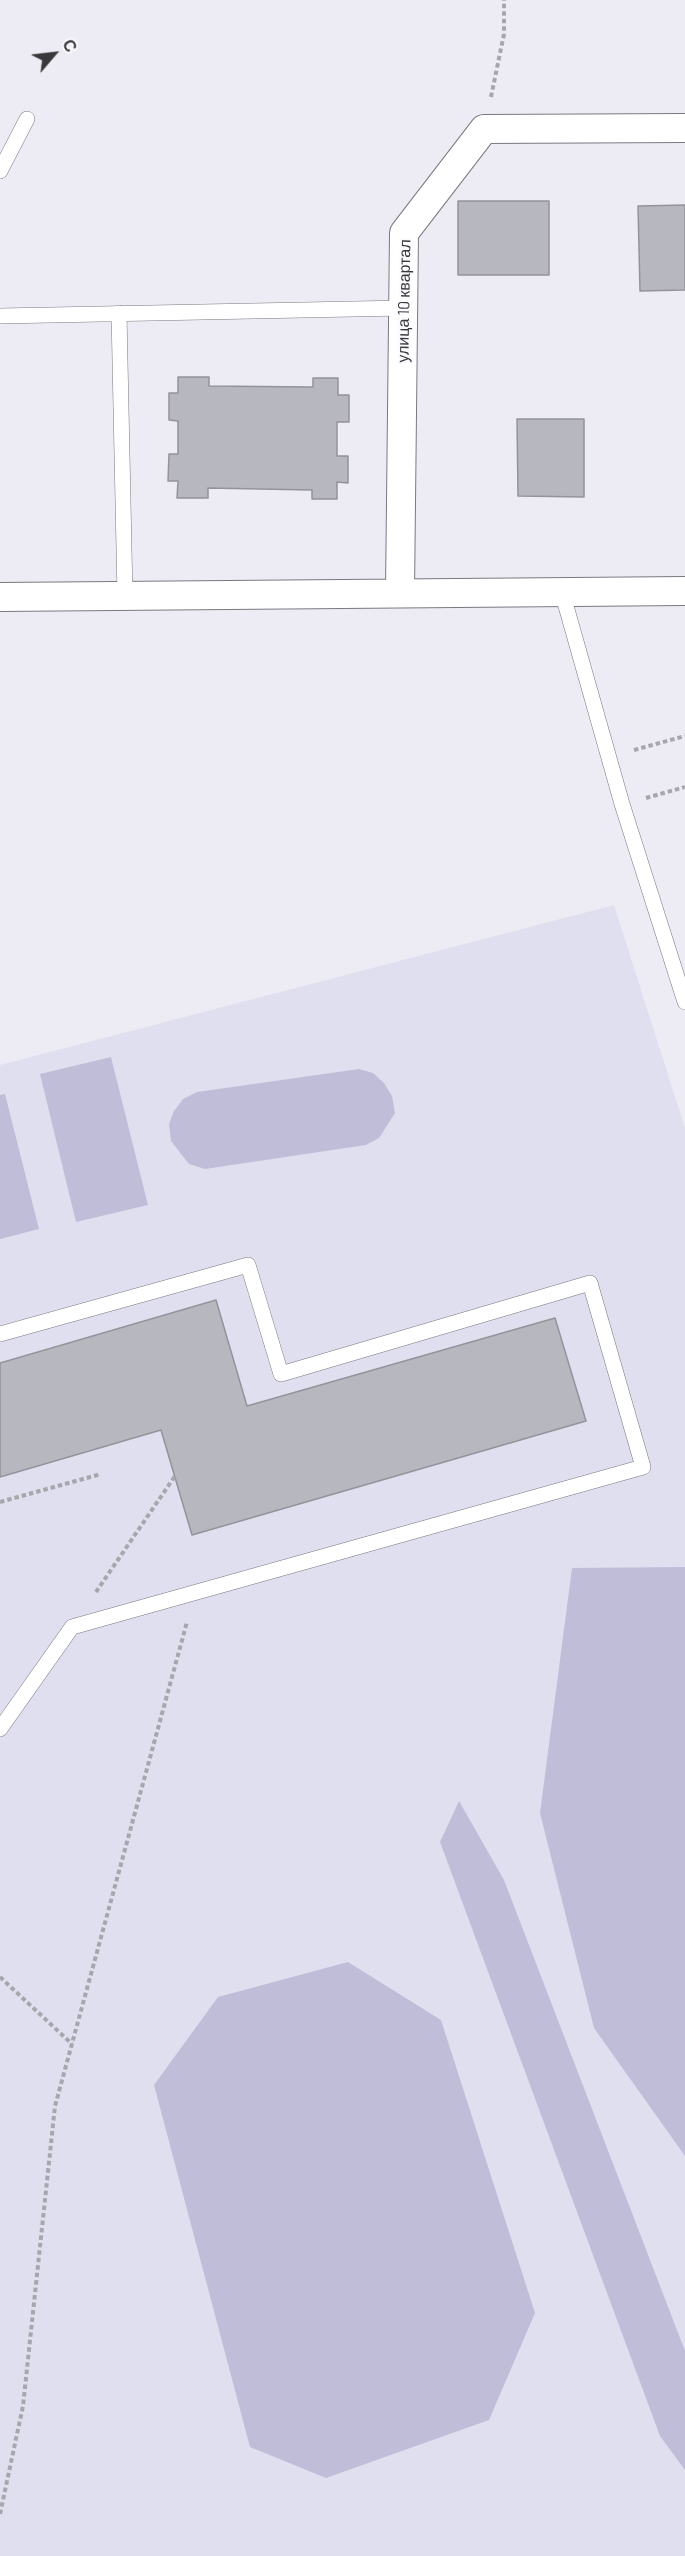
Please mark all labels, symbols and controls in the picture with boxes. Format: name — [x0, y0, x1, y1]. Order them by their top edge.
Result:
north arrow — [24, 24, 84, 84]
text: С — [59, 36, 81, 55]
street label: улица 10 квартал — [393, 239, 415, 363]

